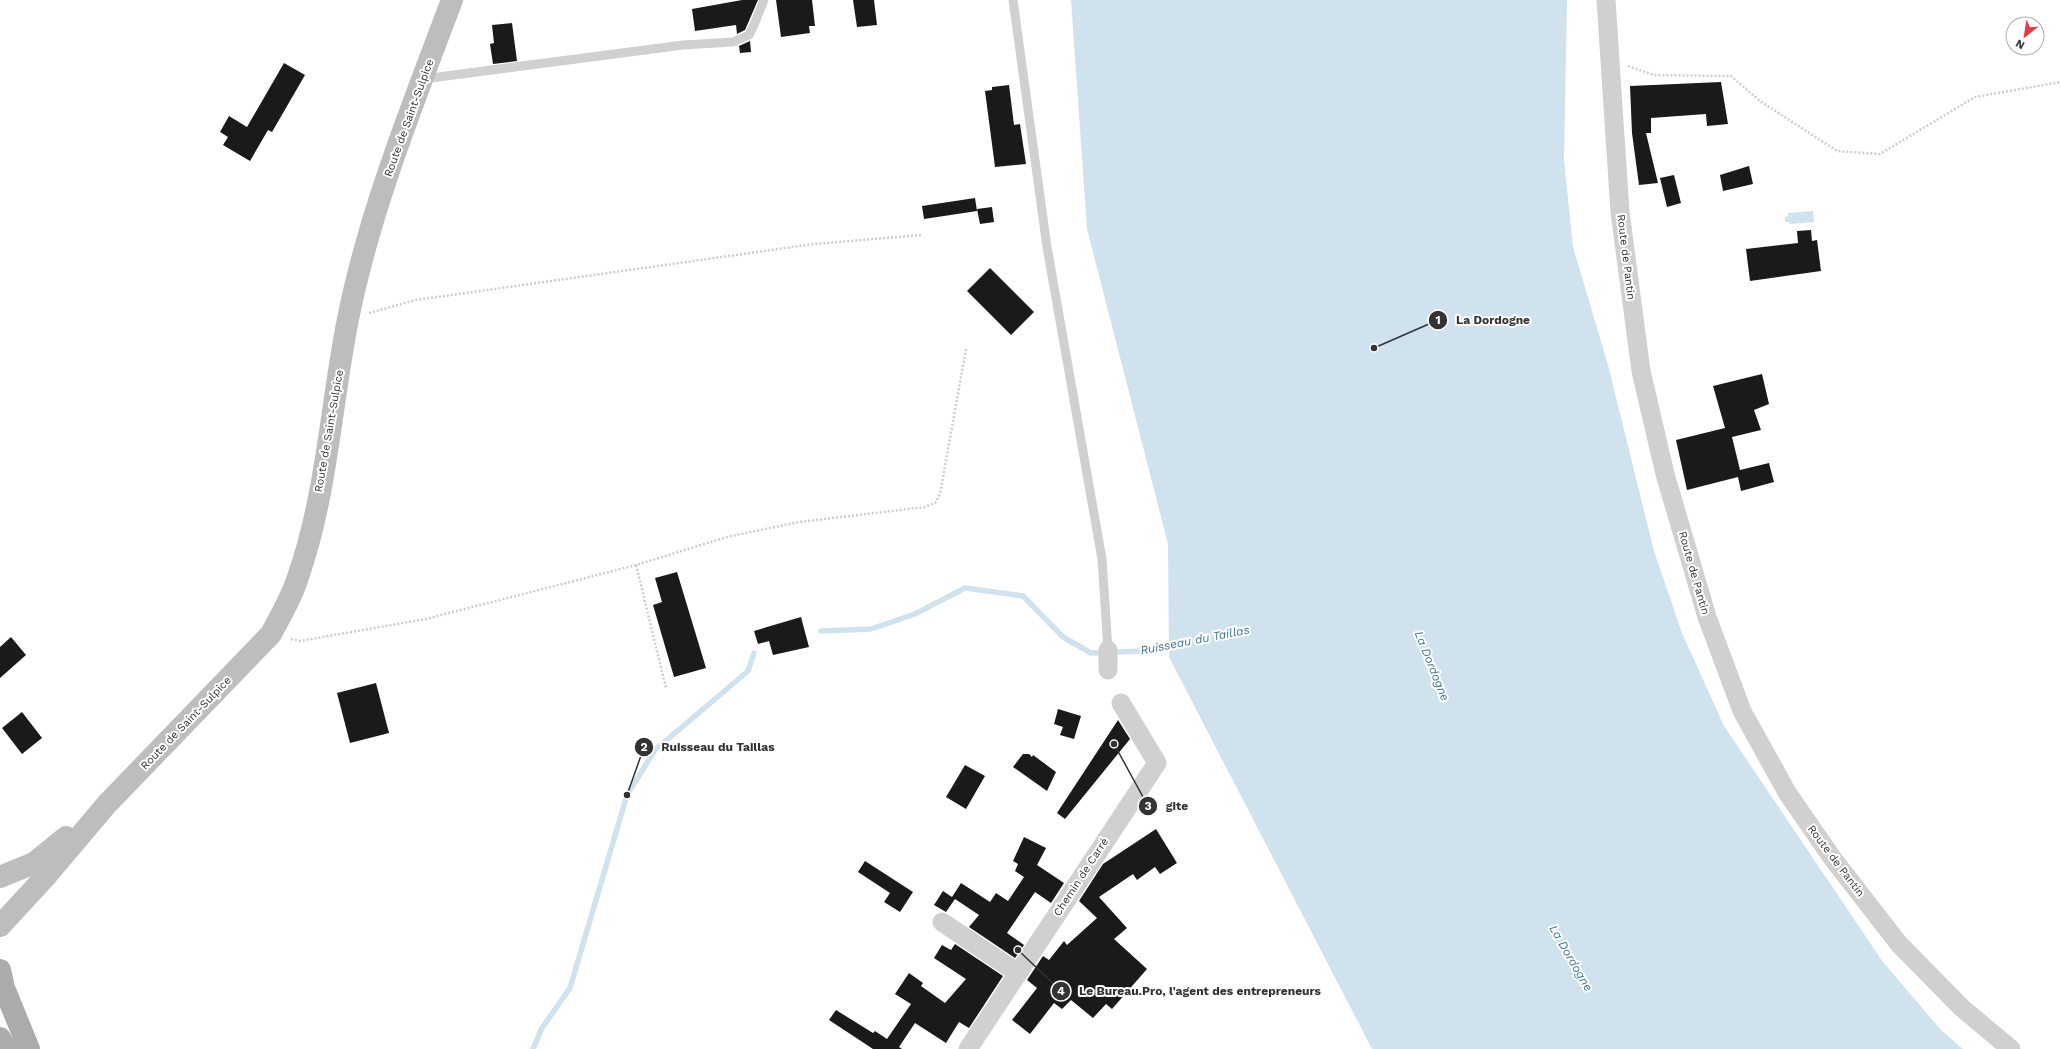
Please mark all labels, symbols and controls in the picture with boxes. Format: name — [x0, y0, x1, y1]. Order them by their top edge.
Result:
north arrow — [2005, 16, 2045, 56]
text: N — [2013, 37, 2027, 52]
street label: Route de Saint-Sulpice — [382, 57, 436, 179]
street label: Route de Pantin — [1614, 213, 1638, 301]
callout: La Dordogne — [1428, 308, 1539, 332]
text: 1 — [1435, 313, 1441, 327]
text: La Dordogne — [1456, 313, 1530, 327]
street label: Route de Saint-Sulpice — [312, 369, 346, 493]
street label: Route de Pantin — [1676, 530, 1712, 616]
water label: Ruisseau du Taillas — [1139, 623, 1251, 657]
water label: La Dordogne — [1412, 629, 1452, 703]
street label: Route de Saint-Sulpice — [138, 674, 234, 772]
callout: Ruisseau du Taillas — [634, 735, 783, 759]
text: 2 — [640, 740, 648, 754]
text: Ruisseau du Taillas — [661, 740, 775, 754]
callout: gite — [1138, 794, 1196, 818]
text: 3 — [1144, 799, 1152, 813]
text: gite — [1166, 799, 1188, 813]
street label: Route de Pantin — [1805, 823, 1867, 899]
street label: Chemin de Carré — [1051, 835, 1111, 919]
water label: La Dordogne — [1546, 922, 1596, 994]
callout: Le Bureau.Pro, l'agent des entrepreneurs — [1051, 979, 1328, 1003]
text: 4 — [1057, 984, 1065, 998]
text: Le Bureau.Pro, l'agent des entrepreneurs — [1079, 984, 1322, 998]

